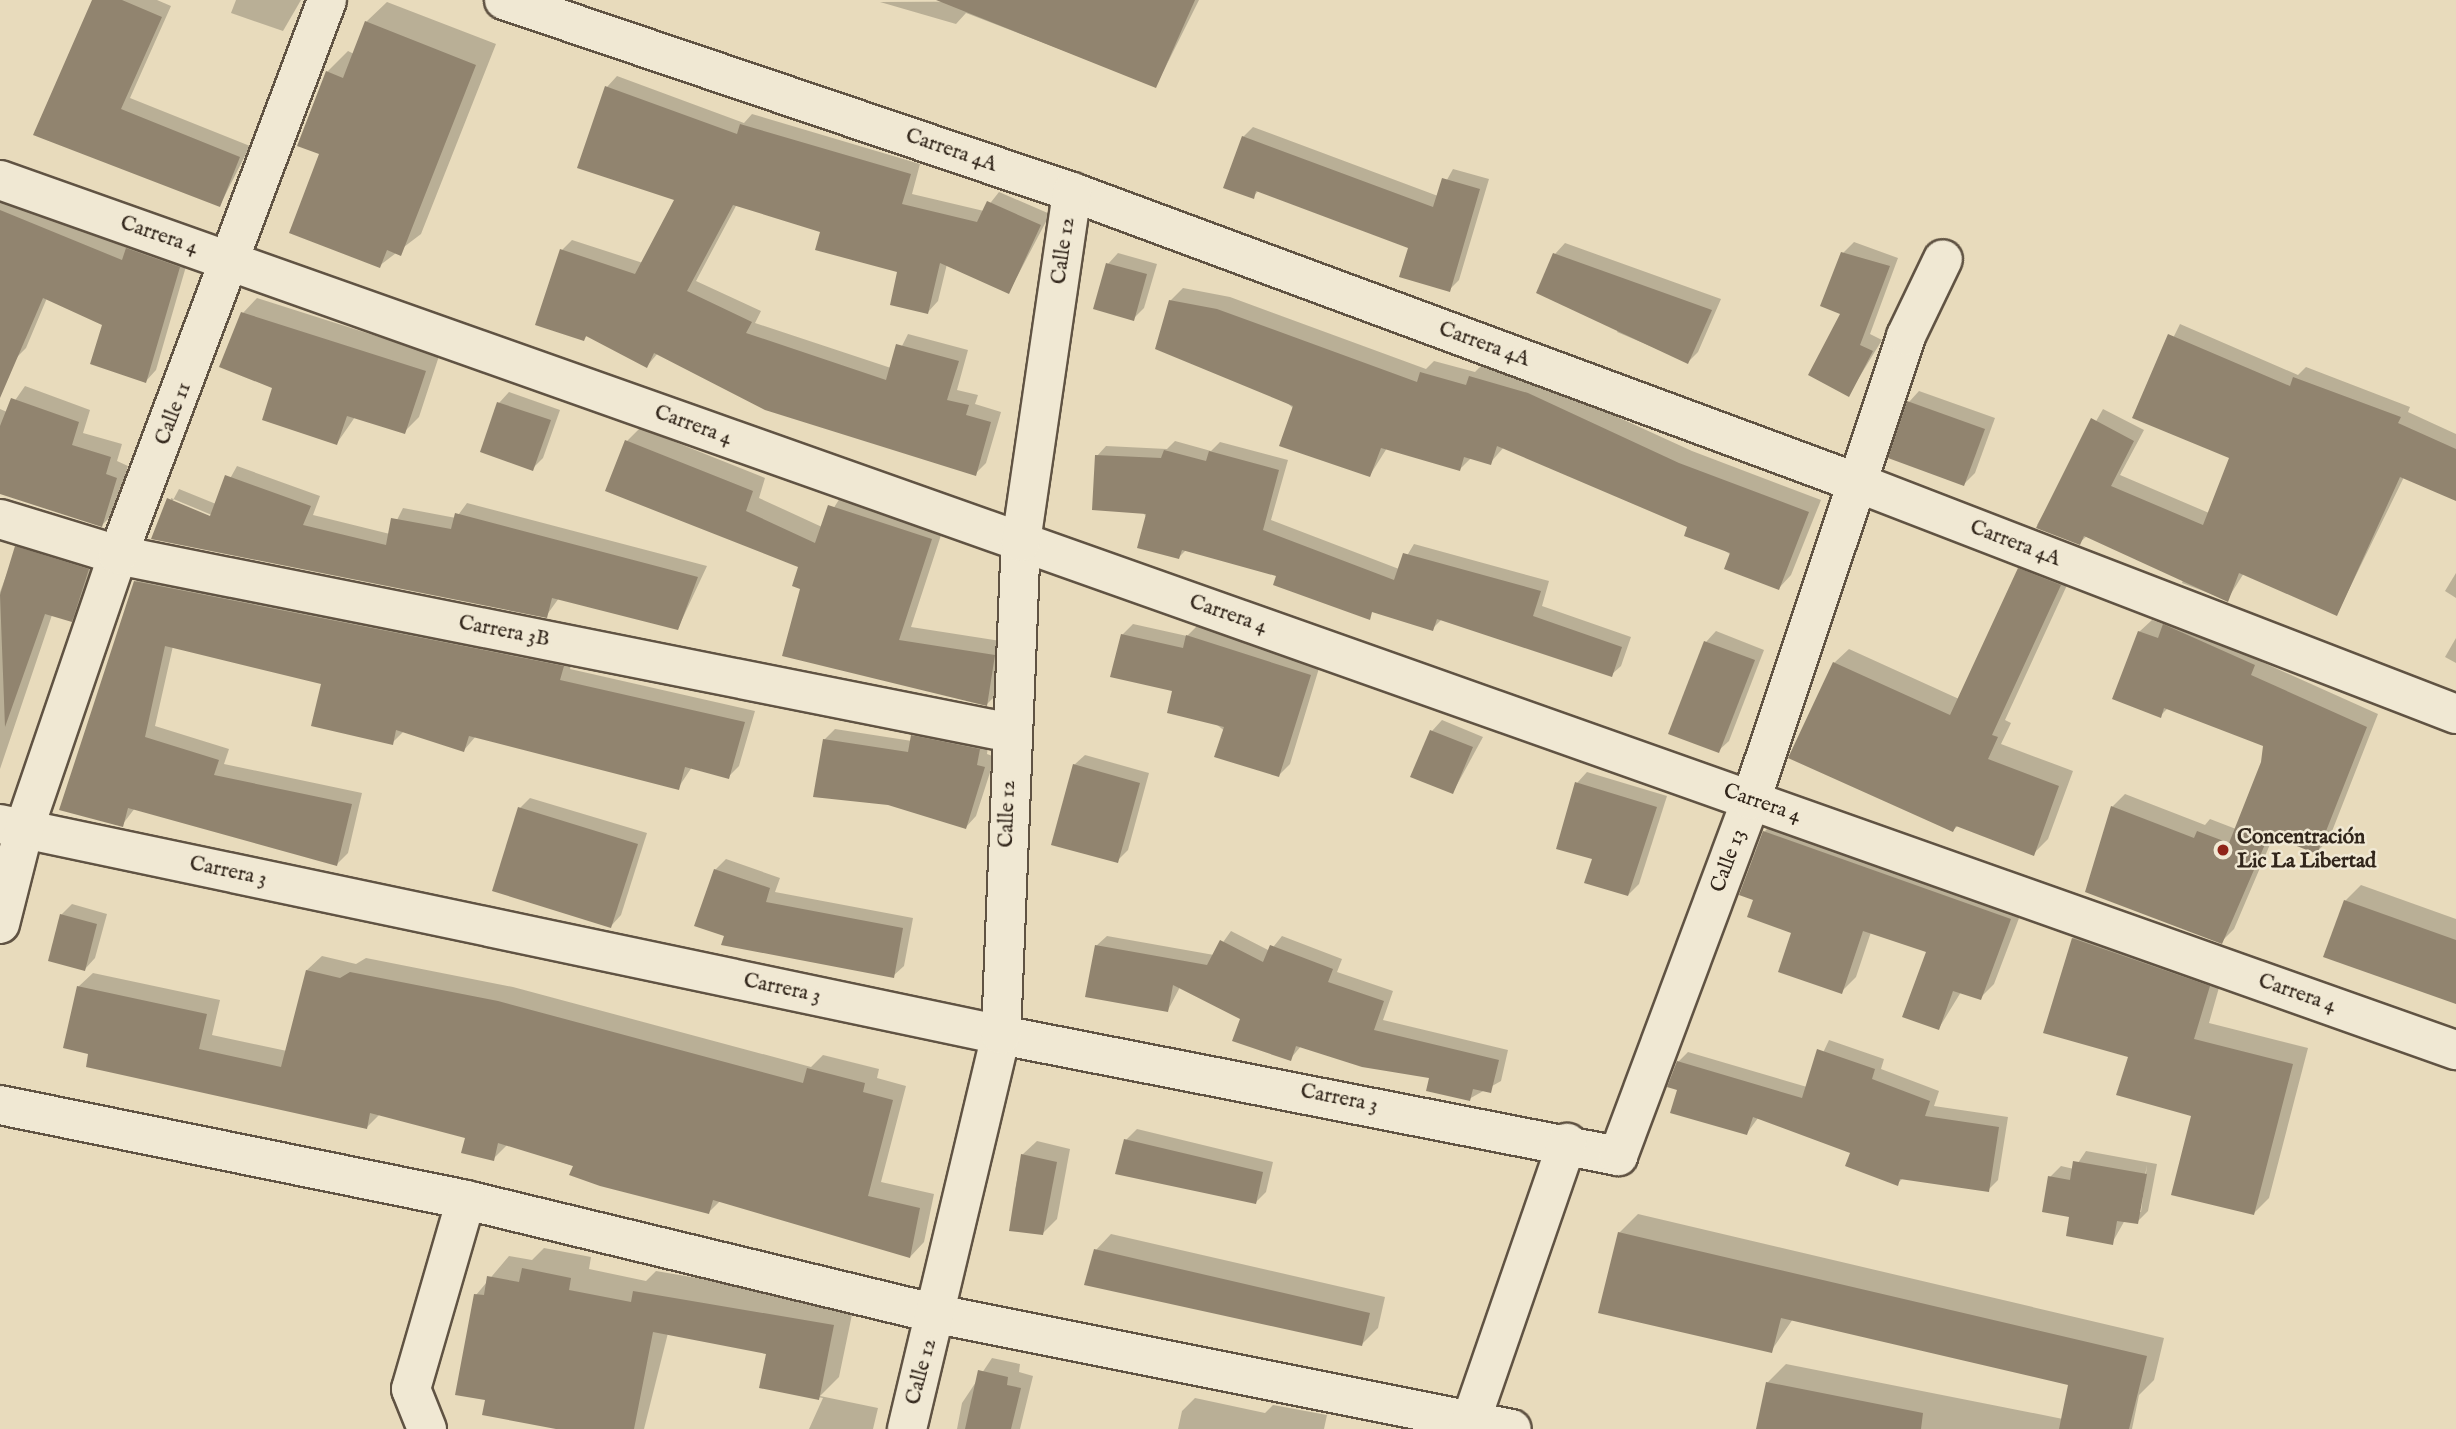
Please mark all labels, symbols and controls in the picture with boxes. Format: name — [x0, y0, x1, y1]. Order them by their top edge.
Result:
street label: Carrera 4A — [902, 124, 1000, 178]
street label: Carrera 4 — [117, 211, 201, 261]
street label: Calle 12 — [1047, 216, 1081, 286]
street label: Carrera 4A — [1435, 317, 1533, 373]
street label: Calle 11 — [151, 379, 197, 449]
street label: Carrera 4 — [651, 400, 735, 452]
street label: Carrera 4A — [1966, 515, 2064, 573]
street label: Carrera 4 — [1186, 590, 1270, 640]
street label: Carrera 3B — [456, 611, 552, 653]
street label: Carrera 4 — [1720, 779, 1804, 829]
street label: Calle 12 — [994, 780, 1022, 848]
place label: Concentración Lic La Libertad — [2237, 825, 2376, 875]
street label: Calle 13 — [1706, 826, 1752, 896]
marker: Concentración Lic La Libertad — [2215, 842, 2231, 858]
street label: Carrera 3 — [187, 852, 269, 892]
street label: Carrera 3 — [741, 969, 823, 1009]
street label: Carrera 4 — [2255, 969, 2339, 1019]
street label: Carrera 3 — [1298, 1079, 1380, 1119]
street label: Calle 12 — [901, 1336, 943, 1408]

